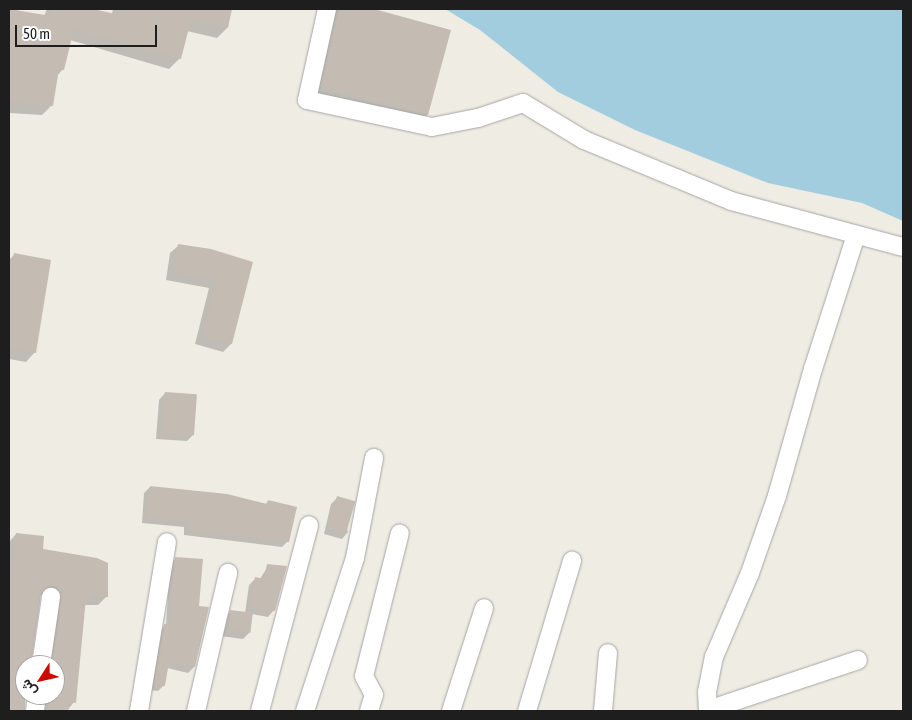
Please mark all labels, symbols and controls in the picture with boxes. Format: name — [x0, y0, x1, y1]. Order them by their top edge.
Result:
scale bar — [18, 15, 160, 47]
text: 50 m — [23, 25, 50, 42]
north arrow — [15, 655, 65, 705]
text: ش — [17, 677, 40, 700]

